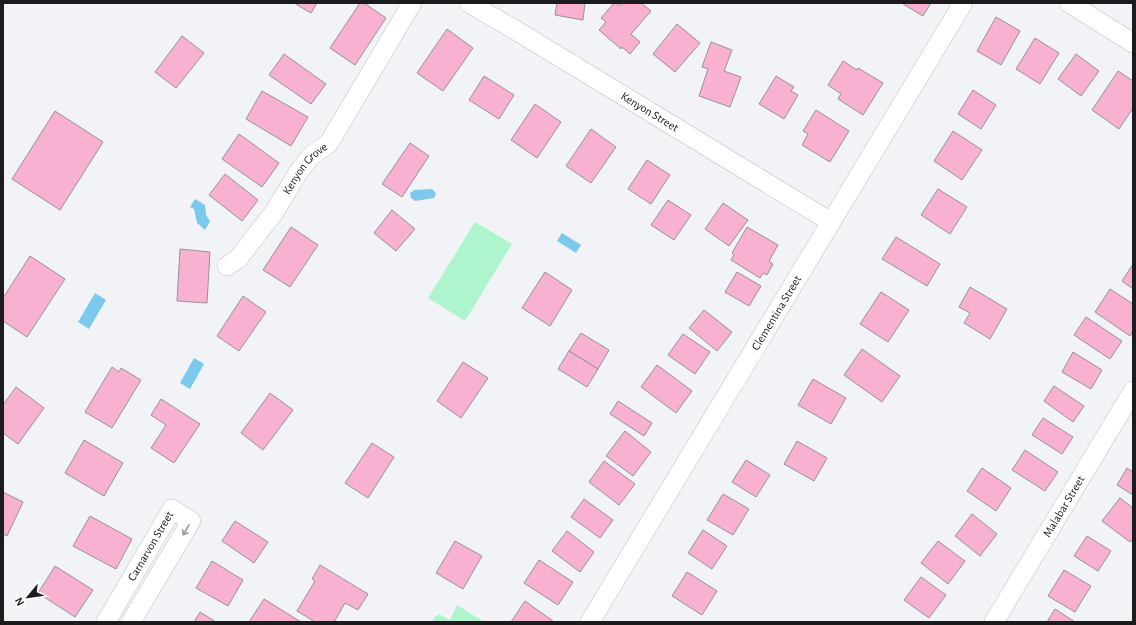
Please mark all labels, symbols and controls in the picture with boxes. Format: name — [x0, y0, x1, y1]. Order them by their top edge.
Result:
street label: Kenyon Street — [619, 90, 681, 134]
street label: Kenyon Grove — [280, 140, 329, 197]
street label: Clementina Street — [749, 273, 803, 352]
street label: Malabar Street — [1041, 473, 1087, 539]
street label: Carnarvon Street — [125, 509, 175, 583]
one-way arrow — [181, 524, 189, 536]
north arrow — [8, 577, 48, 617]
text: N — [13, 596, 26, 608]

